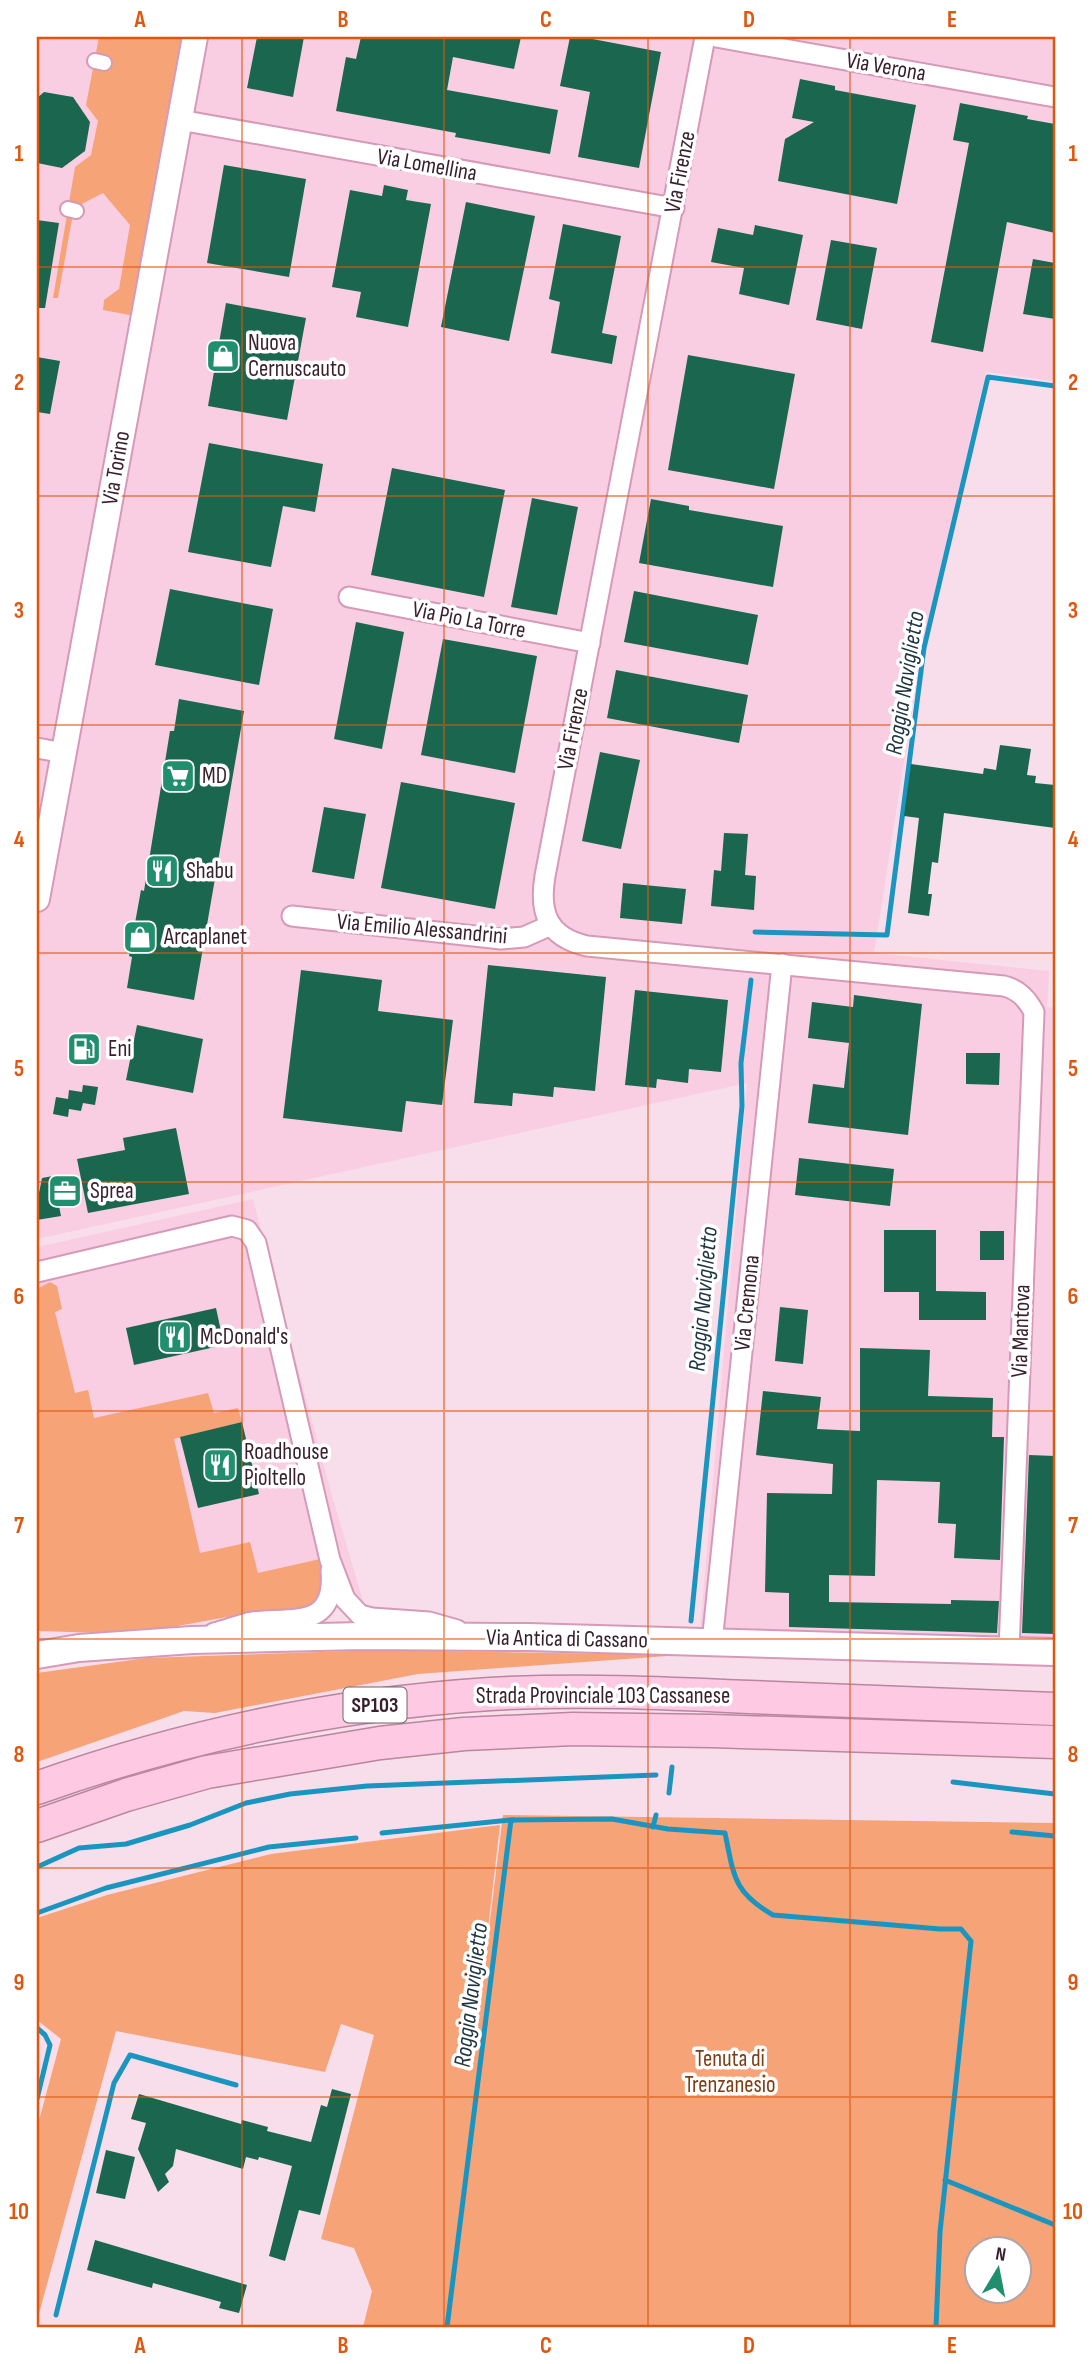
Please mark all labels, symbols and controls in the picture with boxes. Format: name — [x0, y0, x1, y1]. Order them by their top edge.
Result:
text: A — [134, 6, 147, 34]
text: B — [338, 6, 349, 34]
text: C — [540, 6, 552, 34]
text: D — [743, 6, 755, 34]
text: E — [947, 6, 957, 34]
street label: Via Verona — [844, 46, 928, 88]
street label: Via Firenze — [658, 129, 702, 215]
text: 1 — [14, 140, 24, 168]
text: 1 — [1068, 140, 1078, 168]
street label: Via Lomellina — [375, 142, 479, 188]
place label: Nuova Cernuscauto — [248, 329, 346, 383]
shop icon: Nuova Cernuscauto — [204, 337, 242, 375]
text: 2 — [14, 369, 24, 397]
text: 2 — [1068, 369, 1078, 397]
street label: Via Torino — [96, 429, 136, 507]
street label: Via Pio La Torre — [410, 595, 528, 645]
text: 3 — [14, 597, 24, 625]
text: 3 — [1068, 597, 1078, 625]
water label: Roggia Naviglietto — [879, 609, 931, 757]
street label: Via Firenze — [551, 686, 595, 772]
supermarket icon: MD — [159, 757, 197, 795]
place label: MD — [202, 762, 227, 790]
text: 4 — [14, 826, 25, 854]
text: 4 — [1068, 826, 1079, 854]
restaurant icon: Shabu — [143, 852, 181, 890]
place label: Shabu — [186, 857, 234, 885]
street label: Via Emilio Alessandrini — [336, 908, 508, 950]
shop icon: Arcaplanet — [121, 918, 159, 956]
place label: Arcaplanet — [163, 923, 247, 951]
fuel station icon: Eni — [65, 1030, 103, 1068]
place label: Eni — [108, 1035, 132, 1063]
text: 5 — [14, 1055, 24, 1083]
text: 5 — [1068, 1055, 1078, 1083]
office icon: Sprea — [46, 1172, 84, 1210]
place label: Sprea — [90, 1177, 134, 1205]
water label: Roggia Naviglietto — [682, 1225, 724, 1373]
street label: Via Cremona — [728, 1253, 766, 1353]
text: 6 — [14, 1283, 24, 1311]
text: 6 — [1068, 1283, 1078, 1311]
street label: Via Mantova — [1005, 1284, 1037, 1378]
restaurant icon: McDonald's — [156, 1318, 194, 1356]
place label: McDonald's — [200, 1323, 288, 1351]
place label: Roadhouse Pioltello — [244, 1438, 329, 1492]
restaurant icon: Roadhouse Pioltello — [201, 1446, 239, 1484]
text: 7 — [14, 1512, 24, 1540]
text: 7 — [1068, 1512, 1078, 1540]
street label: Via Antica di Cassano — [486, 1624, 648, 1654]
street label: Strada Provinciale 103 Cassanese — [476, 1682, 730, 1710]
road number: SP103 — [344, 1688, 406, 1722]
text: 8 — [14, 1741, 25, 1769]
text: 8 — [1068, 1741, 1079, 1769]
water label: Roggia Naviglietto — [448, 1921, 494, 2069]
text: 9 — [14, 1969, 24, 1997]
text: 9 — [1068, 1969, 1078, 1997]
park label: Tenuta di Trenzanesio — [684, 2045, 776, 2099]
text: 10 — [9, 2198, 29, 2226]
text: 10 — [1063, 2198, 1083, 2226]
north arrow — [962, 2234, 1032, 2304]
text: N — [994, 2243, 1008, 2267]
text: A — [134, 2332, 147, 2360]
text: B — [338, 2332, 349, 2360]
text: C — [540, 2332, 552, 2360]
text: D — [743, 2332, 755, 2360]
text: E — [947, 2332, 957, 2360]

